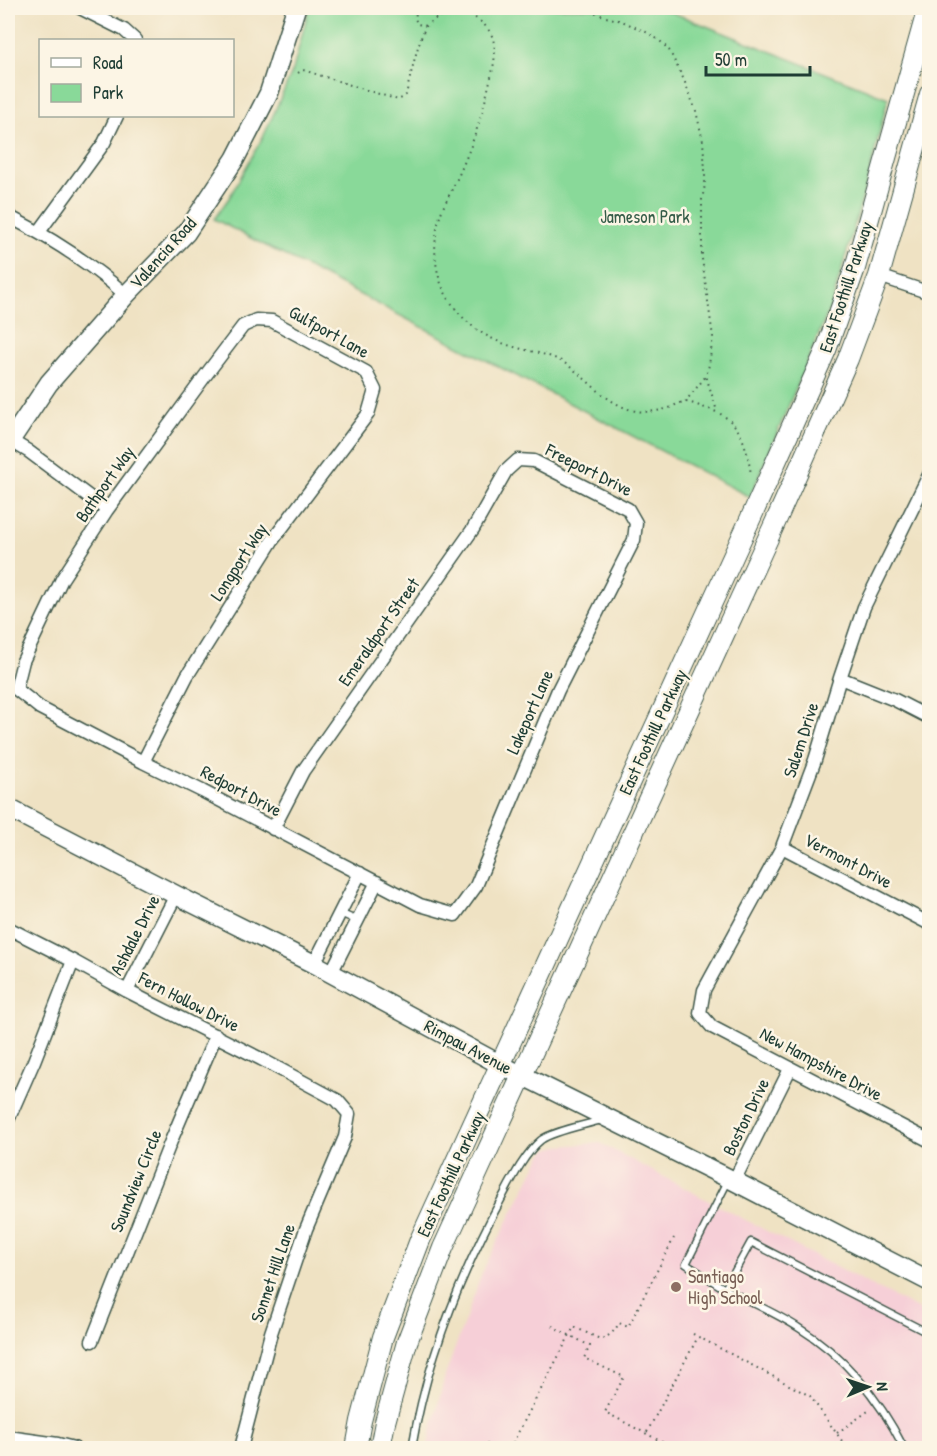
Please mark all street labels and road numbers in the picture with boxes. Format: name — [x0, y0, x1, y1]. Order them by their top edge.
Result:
street label: Valencia Road — [124, 211, 202, 294]
street label: East Foothill Parkway — [813, 218, 879, 356]
street label: Gulfport Lane — [285, 299, 374, 364]
street label: Freeport Drive — [541, 437, 637, 502]
street label: Bathport Way — [69, 440, 140, 527]
street label: Longport Way — [204, 518, 273, 605]
street label: Emeraldport Street — [332, 572, 426, 691]
street label: East Foothill Parkway — [612, 664, 693, 799]
street label: Lakeport Lane — [500, 666, 559, 758]
street label: Salem Drive — [777, 699, 824, 781]
street label: Redport Drive — [196, 759, 286, 822]
street label: Vermont Drive — [800, 827, 897, 894]
street label: Ashdale Drive — [104, 890, 166, 979]
street label: Fern Hollow Drive — [134, 965, 244, 1038]
street label: Rimpau Avenue — [420, 1013, 517, 1080]
street label: New Hampshire Drive — [756, 1021, 887, 1106]
street label: Boston Drive — [716, 1074, 775, 1160]
street label: East Foothill Parkway — [410, 1106, 491, 1241]
street label: Soundview Circle — [104, 1126, 167, 1236]
street label: Sonnet Hill Lane — [244, 1220, 301, 1325]

